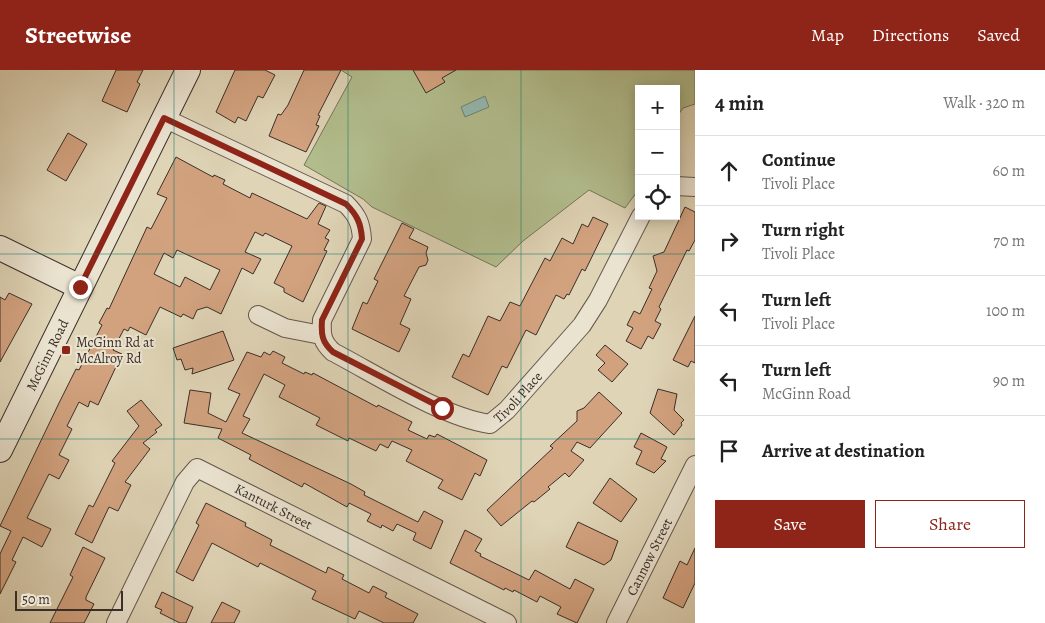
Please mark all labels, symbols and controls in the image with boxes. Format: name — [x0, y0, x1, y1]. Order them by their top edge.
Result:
text: Streetwise — [25, 19, 131, 51]
text: Map — [811, 23, 844, 47]
text: Directions — [872, 23, 949, 47]
text: Saved — [977, 23, 1020, 47]
map controls — [635, 85, 680, 220]
button: + — [635, 85, 680, 130]
text: 4 min — [715, 89, 764, 117]
text: Walk · 320 m — [943, 92, 1025, 114]
button: − — [635, 130, 680, 175]
text: Continue — [762, 147, 836, 173]
icon: ahead — [715, 157, 743, 185]
text: 60 m — [993, 160, 1025, 182]
text: Tivoli Place — [762, 173, 835, 195]
button: locate — [635, 175, 680, 220]
text: Turn right — [762, 217, 844, 243]
icon: right — [715, 227, 743, 255]
text: 70 m — [993, 230, 1025, 252]
text: Tivoli Place — [762, 243, 835, 265]
route end — [69, 276, 92, 299]
text: Turn left — [762, 287, 831, 313]
icon: left — [715, 297, 743, 325]
text: 100 m — [986, 300, 1025, 322]
text: Tivoli Place — [762, 313, 835, 335]
street label: McGinn Road — [21, 315, 73, 394]
place label: McGinn Rd at McAlroy Rd — [76, 333, 155, 368]
marker: McGinn Rd at McAlroy Rd — [60, 344, 72, 356]
text: Turn left — [762, 357, 831, 383]
street label: Tivoli Place — [489, 367, 546, 427]
icon: left — [715, 367, 743, 395]
text: 90 m — [993, 370, 1025, 392]
text: McGinn Road — [762, 383, 851, 405]
route start — [431, 397, 454, 420]
icon: arrive — [715, 437, 743, 465]
text: Arrive at destination — [762, 438, 925, 464]
street label: Kanturk Street — [231, 479, 316, 534]
button: Save — [715, 500, 865, 548]
button: Share — [875, 500, 1025, 548]
street label: Cannow Street — [622, 514, 677, 599]
scale bar — [15, 588, 122, 611]
text: 50 m — [22, 590, 50, 609]

